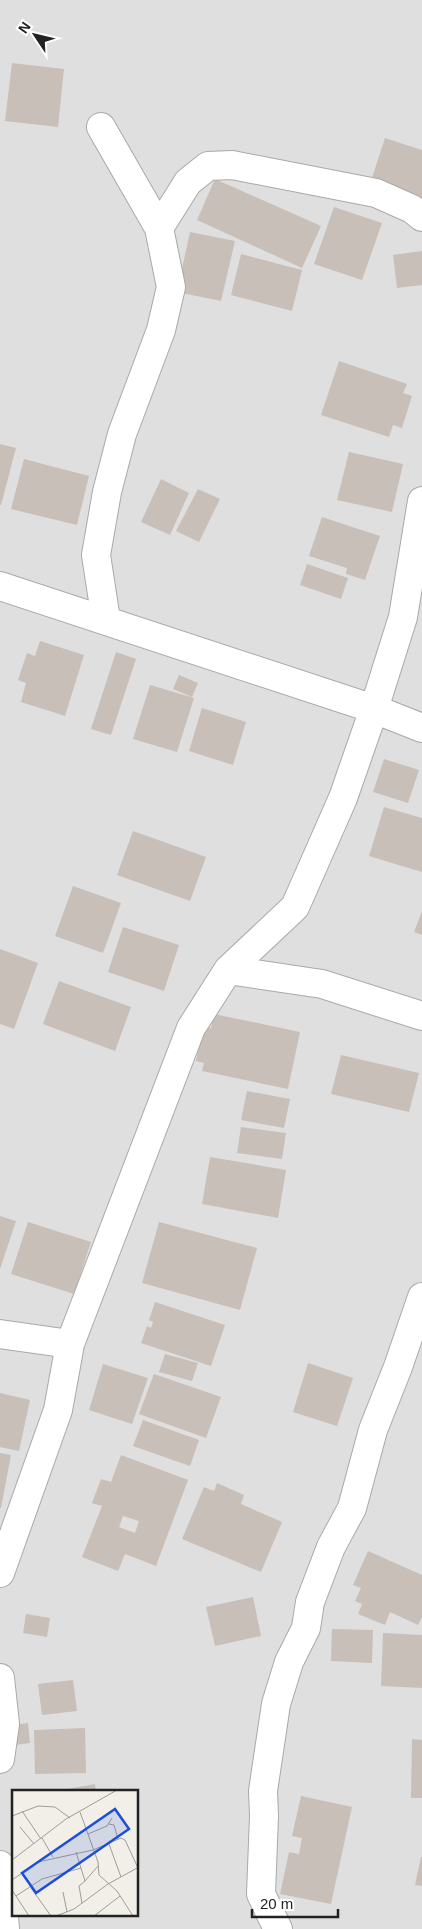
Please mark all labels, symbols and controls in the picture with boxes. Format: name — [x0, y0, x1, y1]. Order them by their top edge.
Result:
north arrow — [10, 10, 60, 60]
text: N — [15, 19, 34, 36]
inset map — [12, 1790, 139, 1916]
scale bar — [252, 1886, 338, 1918]
text: 20 m — [260, 1895, 293, 1912]

